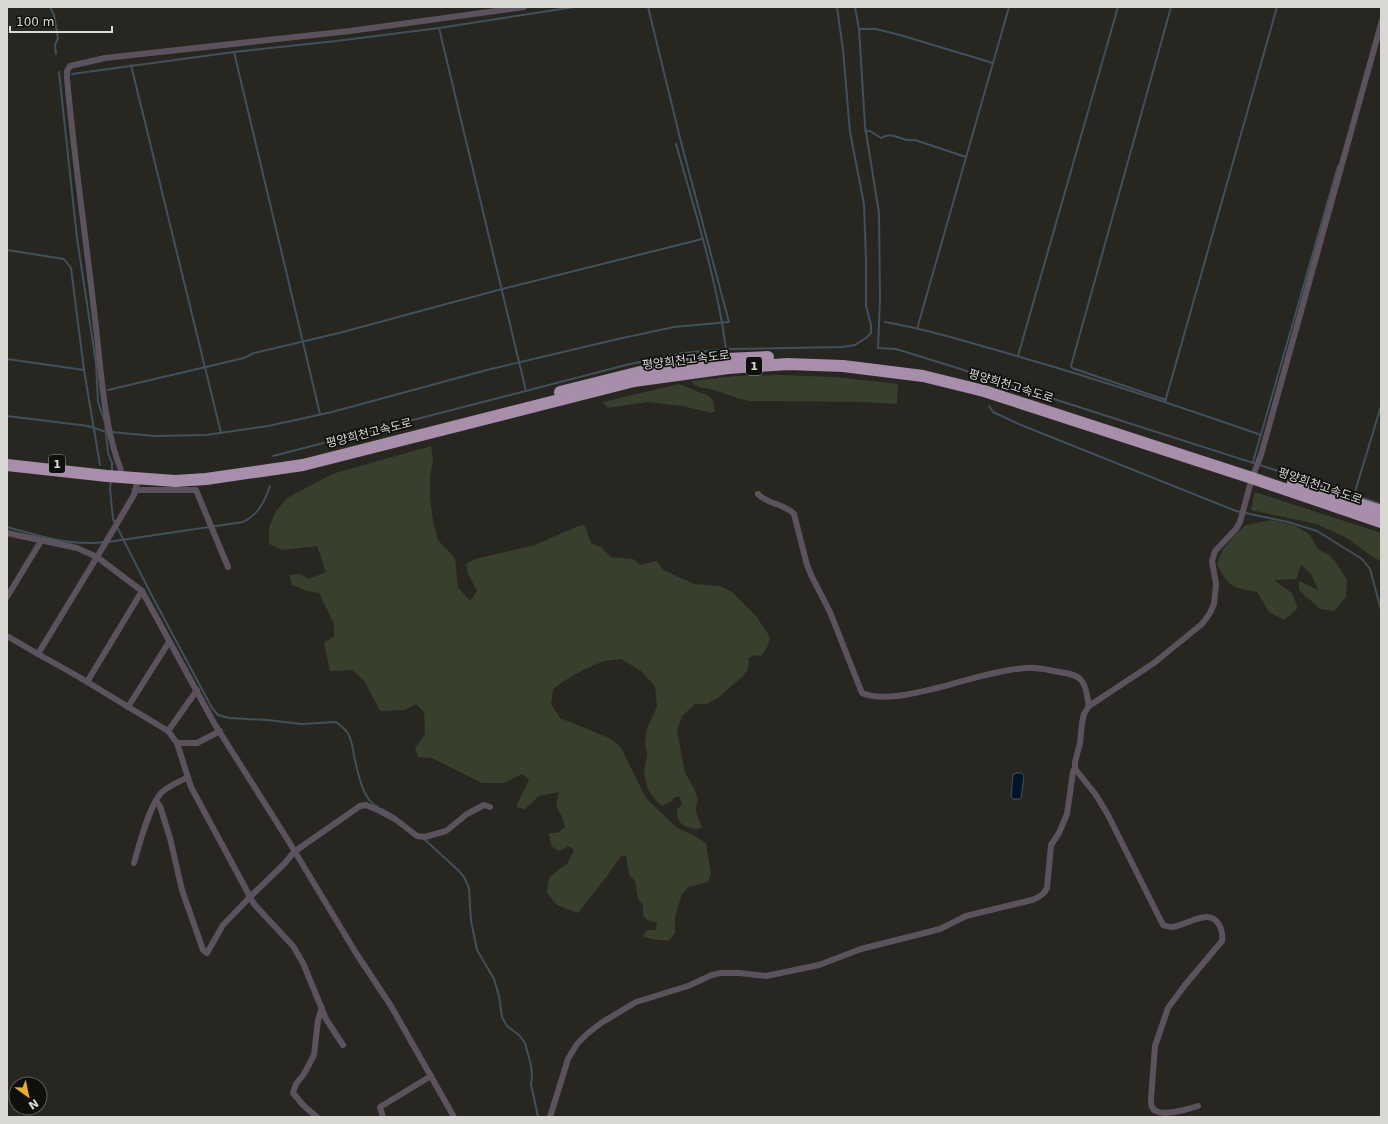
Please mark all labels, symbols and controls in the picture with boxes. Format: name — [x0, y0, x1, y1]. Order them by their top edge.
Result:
scale bar — [10, 8, 112, 34]
text: 100 m — [16, 15, 54, 29]
street label: 평양희천고속도로 — [641, 348, 731, 372]
road number: 1 — [746, 357, 762, 375]
street label: 평양희천고속도로 — [967, 366, 1055, 406]
street label: 평양희천고속도로 — [324, 416, 414, 450]
road number: 1 — [49, 455, 65, 473]
street label: 평양희천고속도로 — [1276, 465, 1364, 507]
north arrow — [8, 1076, 48, 1116]
text: N — [26, 1096, 41, 1112]

